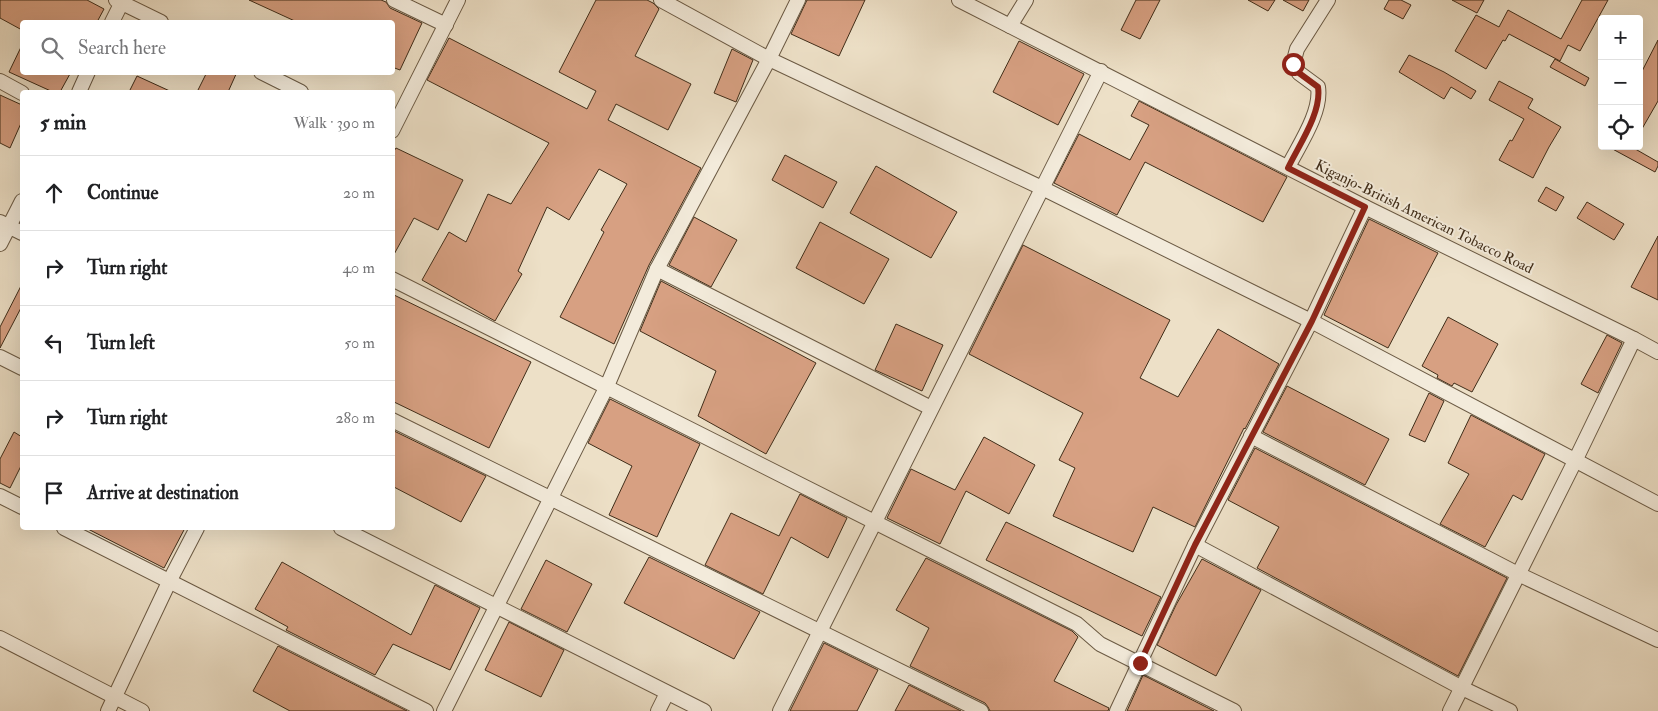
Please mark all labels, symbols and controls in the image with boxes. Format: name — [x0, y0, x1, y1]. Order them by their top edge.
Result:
map controls — [1598, 15, 1643, 150]
button: + — [1598, 15, 1643, 60]
search box — [20, 20, 395, 75]
icon: search — [38, 34, 66, 62]
text: Search here — [78, 36, 166, 60]
route start — [1282, 53, 1305, 76]
button: − — [1598, 60, 1643, 105]
button: locate — [1598, 105, 1643, 150]
text: 5 min — [40, 109, 86, 136]
text: Walk · 390 m — [294, 113, 375, 133]
street label: Kiganjo-British American Tobacco Road — [1312, 156, 1537, 279]
icon: ahead — [40, 179, 68, 207]
text: Continue — [87, 181, 158, 205]
text: 20 m — [343, 183, 375, 203]
icon: right — [40, 254, 68, 282]
text: Turn right — [87, 256, 167, 280]
text: 40 m — [342, 258, 375, 278]
icon: left — [40, 329, 68, 357]
text: Turn left — [87, 331, 155, 355]
text: 50 m — [344, 333, 375, 353]
icon: right — [40, 404, 68, 432]
text: Turn right — [87, 406, 167, 430]
text: 280 m — [335, 408, 375, 428]
icon: arrive — [40, 479, 68, 507]
text: Arrive at destination — [87, 481, 239, 505]
route end — [1129, 652, 1152, 675]

